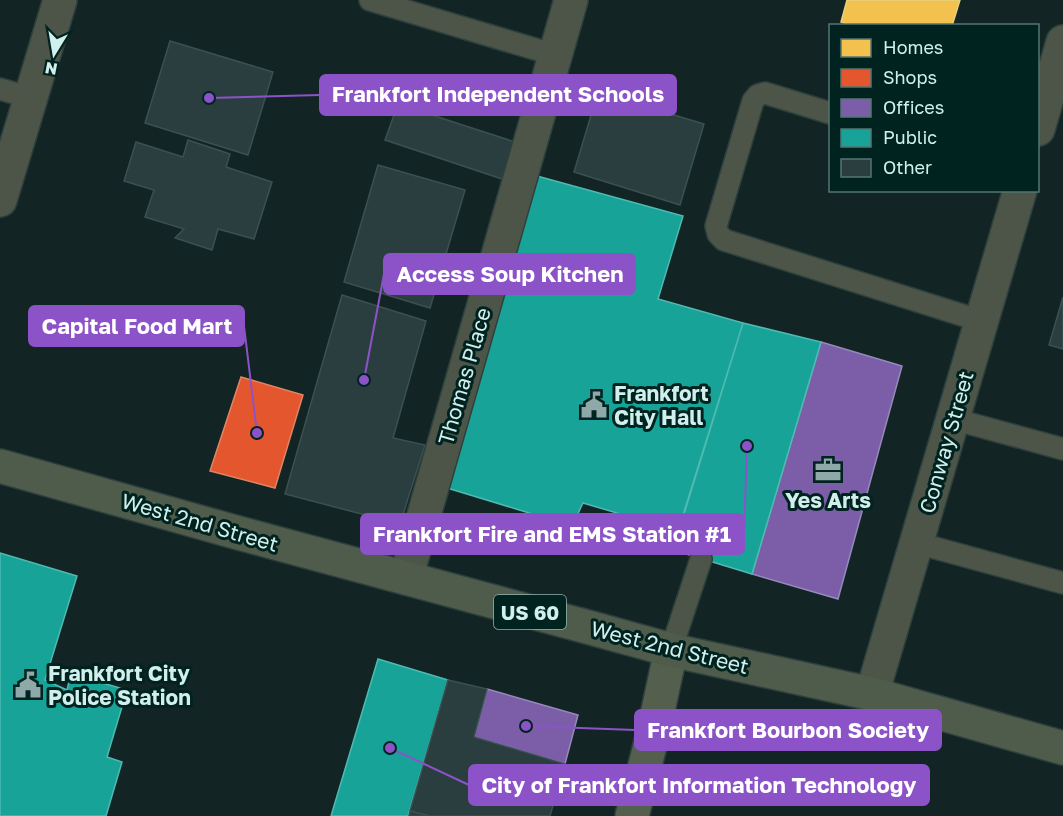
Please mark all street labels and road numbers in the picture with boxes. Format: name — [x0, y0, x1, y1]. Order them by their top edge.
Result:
street label: Thomas Place — [432, 304, 496, 448]
street label: Conway Street — [913, 368, 979, 516]
street label: West 2nd Street — [119, 487, 281, 557]
road number: US 60 — [494, 595, 566, 629]
street label: West 2nd Street — [588, 615, 752, 679]

